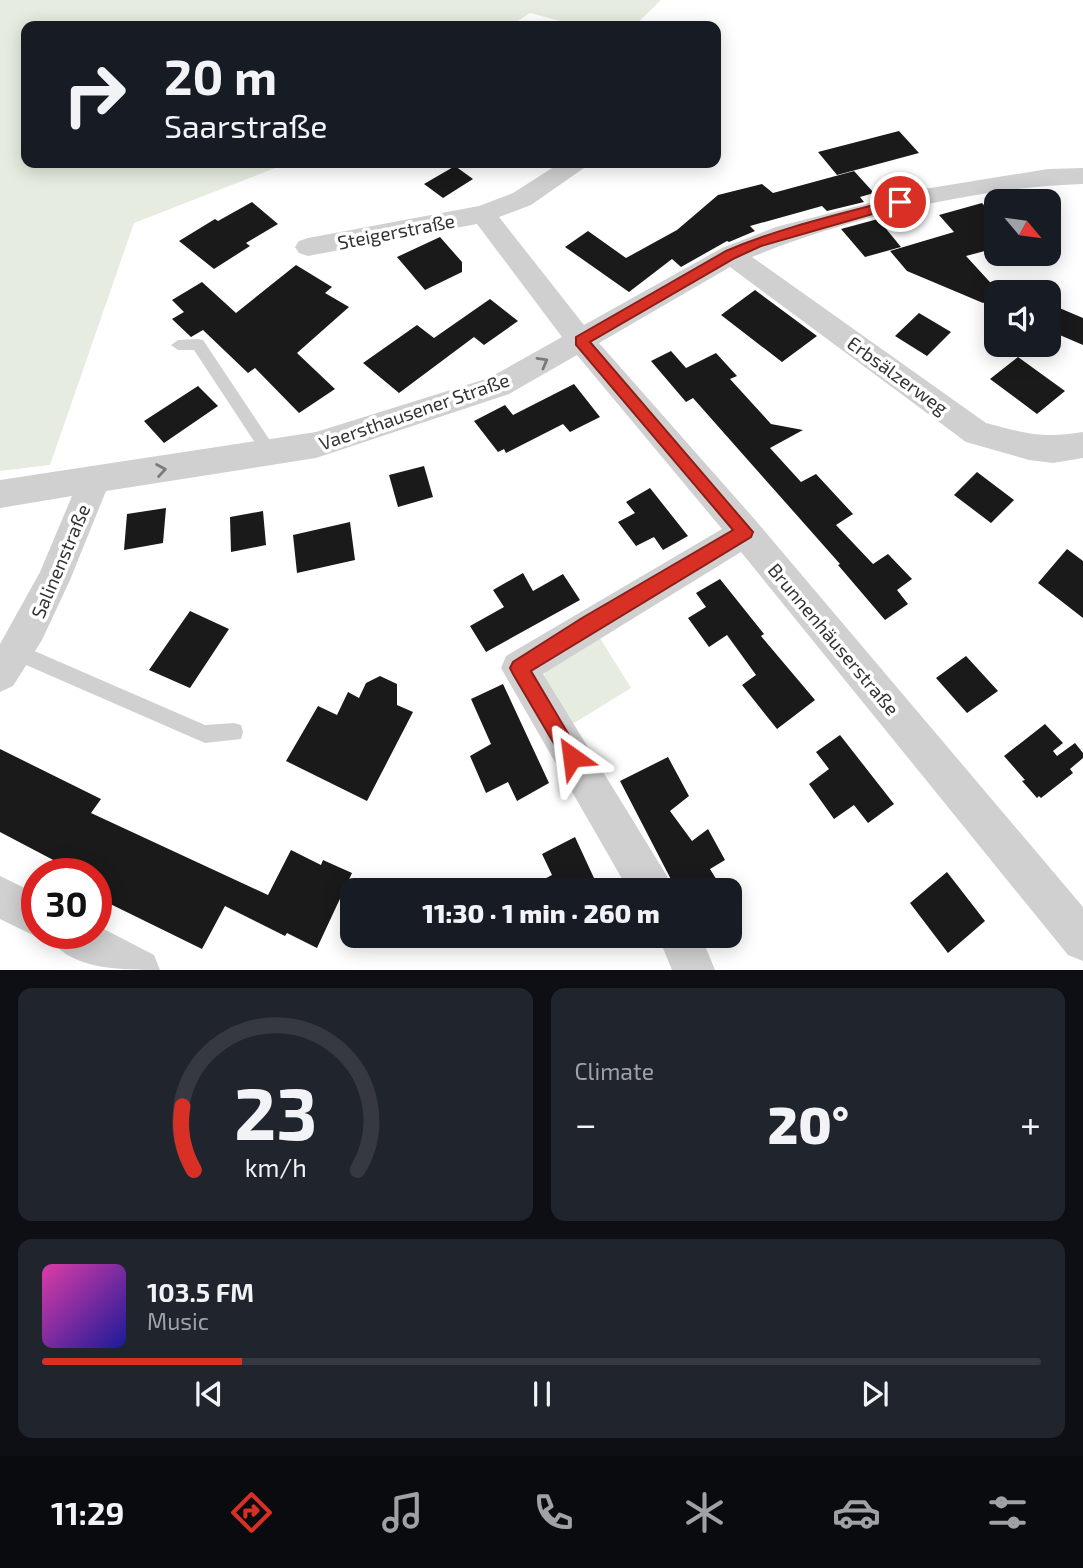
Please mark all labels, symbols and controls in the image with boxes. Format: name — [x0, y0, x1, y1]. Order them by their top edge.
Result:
text: 20 m — [164, 46, 277, 105]
icon: right — [49, 49, 140, 140]
text: Saarstraße — [164, 106, 328, 144]
pin — [870, 172, 930, 232]
icon: arrive — [881, 183, 919, 221]
north arrow — [984, 189, 1060, 266]
map controls — [984, 189, 1061, 357]
street label: Steigerstraße — [335, 208, 457, 254]
button: sound — [984, 280, 1061, 357]
street label: Erbsälzerweg — [843, 331, 953, 419]
one-way arrow — [536, 357, 548, 370]
street label: Vaersthausener Straße — [316, 368, 512, 454]
one-way arrow — [155, 463, 167, 478]
street label: Salinenstraße — [26, 500, 94, 622]
street label: Brunnenhäuserstraße — [764, 558, 904, 720]
position arrow — [535, 720, 609, 794]
speed limit sign: 30 — [21, 858, 112, 949]
text: 11:30 · 1 min · 260 m — [422, 897, 660, 928]
text: Climate — [575, 1057, 654, 1085]
text: 23 — [233, 1068, 317, 1156]
text: 20° — [768, 1092, 849, 1154]
text: − — [575, 1100, 597, 1146]
text: + — [1020, 1100, 1041, 1146]
text: km/h — [244, 1152, 306, 1182]
text: 103.5 FM — [147, 1276, 254, 1307]
text: Music — [147, 1307, 209, 1335]
icon: previous — [190, 1375, 228, 1413]
icon: pause — [523, 1375, 561, 1413]
icon: next — [856, 1375, 894, 1413]
icon: directions — [227, 1488, 276, 1537]
icon: music — [378, 1488, 427, 1537]
icon: phone — [529, 1488, 578, 1537]
icon: climate — [680, 1488, 729, 1537]
icon: car — [832, 1488, 881, 1537]
icon: filters — [983, 1488, 1032, 1537]
text: 11:29 — [51, 1493, 124, 1531]

